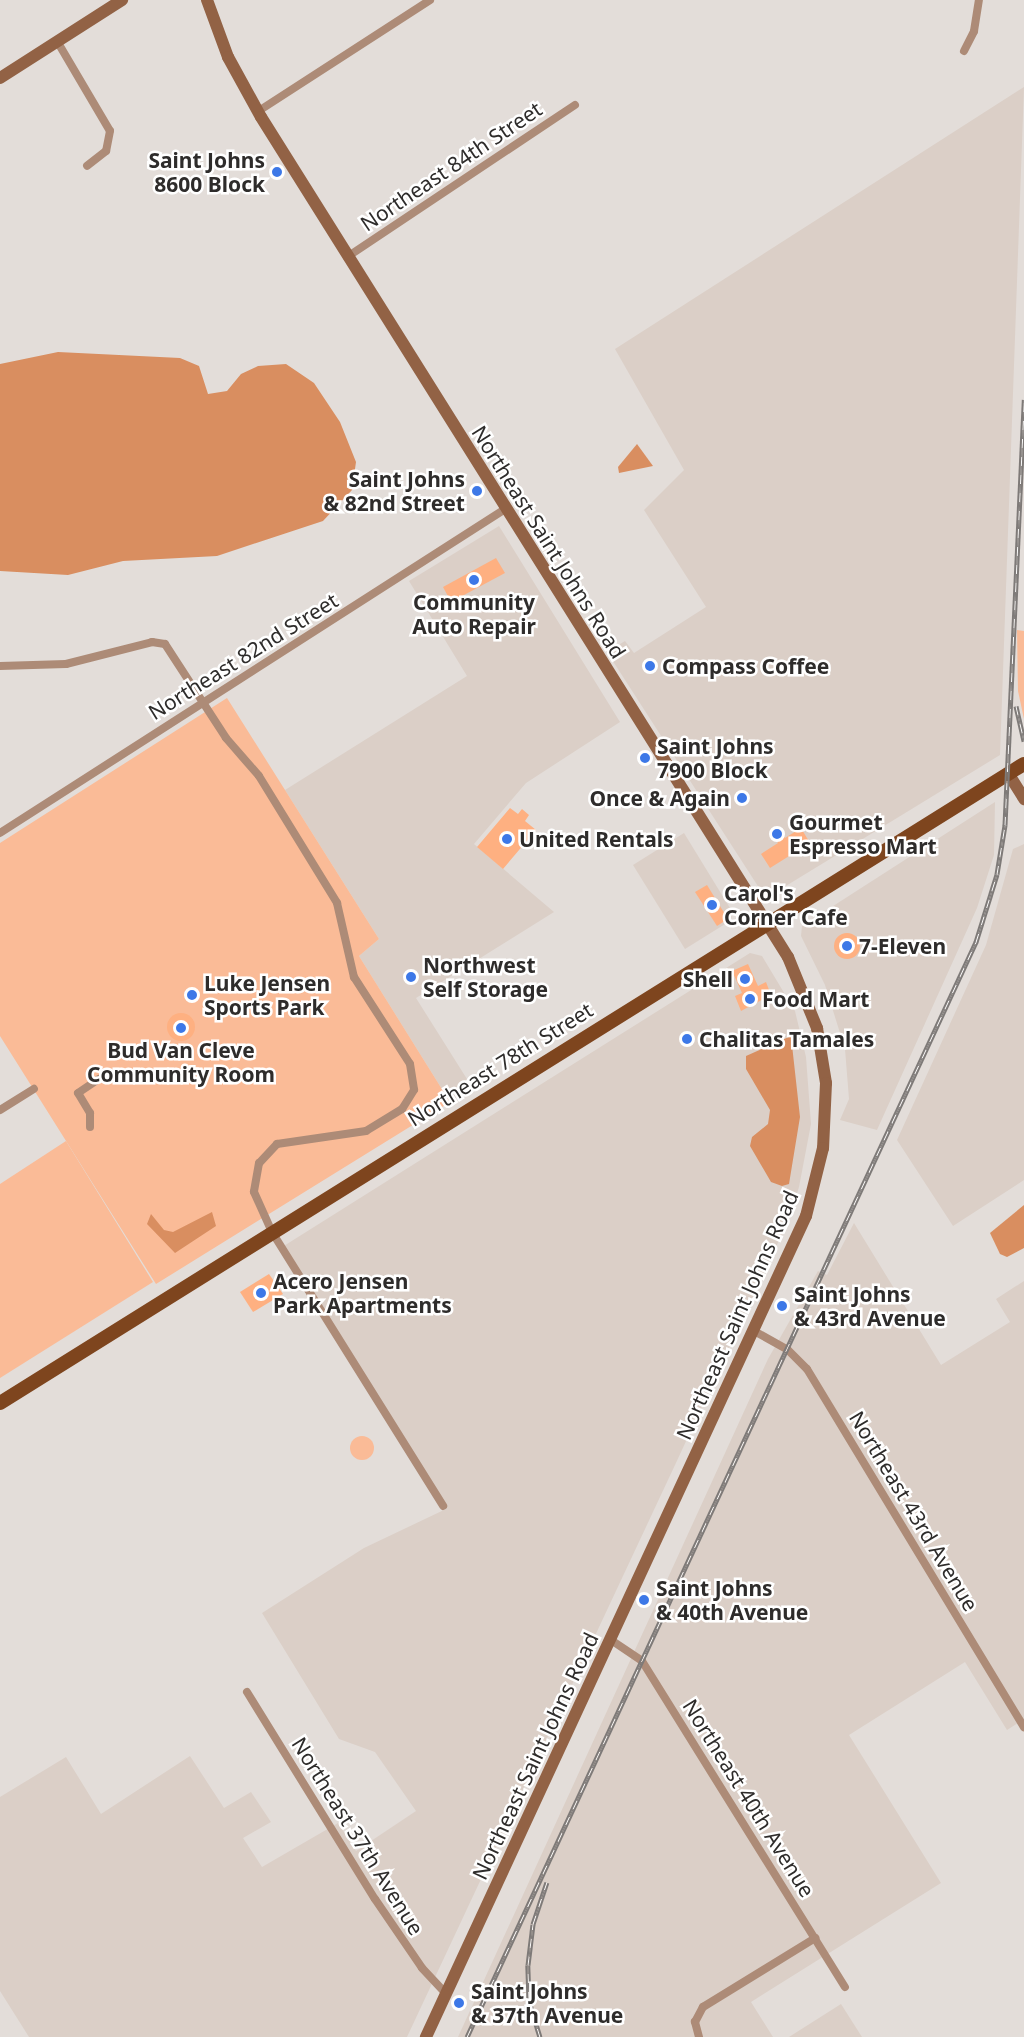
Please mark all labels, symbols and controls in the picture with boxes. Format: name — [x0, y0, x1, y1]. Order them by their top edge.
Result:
street label: Northeast 84th Street — [356, 96, 546, 236]
place label: Saint Johns 8600 Block — [148, 147, 265, 197]
marker: Saint Johns 8600 Block — [270, 165, 284, 179]
street label: Northeast Saint Johns Road — [467, 421, 631, 663]
place label: Saint Johns & 82nd Street — [324, 466, 465, 516]
marker: Saint Johns & 82nd Street — [470, 484, 484, 498]
marker: Community Auto Repair — [467, 573, 481, 587]
street label: Northeast 82nd Street — [144, 587, 342, 725]
place label: Community Auto Repair — [412, 589, 536, 639]
place label: Compass Coffee — [662, 653, 829, 679]
marker: Compass Coffee — [643, 659, 657, 673]
place label: Saint Johns 7900 Block — [657, 733, 774, 783]
marker: Saint Johns 7900 Block — [638, 751, 652, 765]
place label: Once & Again — [589, 785, 730, 811]
marker: Once & Again — [735, 791, 749, 805]
place label: Gourmet Espresso Mart — [789, 809, 937, 859]
place label: United Rentals — [519, 826, 674, 852]
marker: Gourmet Espresso Mart — [770, 827, 784, 841]
marker: United Rentals — [500, 832, 514, 846]
place label: Carol's Corner Cafe — [724, 880, 848, 930]
marker: Carol's Corner Cafe — [705, 898, 719, 912]
place label: 7-Eleven — [859, 933, 946, 959]
marker: 7-Eleven — [840, 939, 854, 953]
place label: Northwest Self Storage — [423, 952, 548, 1002]
place label: Shell — [683, 966, 733, 992]
place label: Luke Jensen Sports Park — [204, 970, 330, 1020]
marker: Northwest Self Storage — [404, 970, 418, 984]
marker: Shell — [738, 972, 752, 986]
place label: Food Mart — [762, 986, 869, 1012]
marker: Luke Jensen Sports Park — [185, 988, 199, 1002]
marker: Food Mart — [743, 992, 757, 1006]
street label: Northeast 78th Street — [403, 997, 597, 1131]
marker: Bud Van Cleve Community Room — [174, 1021, 188, 1035]
place label: Chalitas Tamales — [699, 1026, 874, 1052]
marker: Chalitas Tamales — [680, 1032, 694, 1046]
place label: Bud Van Cleve Community Room — [87, 1037, 275, 1087]
street label: Northeast Saint Johns Road — [671, 1187, 803, 1443]
place label: Acero Jensen Park Apartments — [273, 1268, 452, 1318]
place label: Saint Johns & 43rd Avenue — [794, 1281, 946, 1331]
marker: Acero Jensen Park Apartments — [254, 1286, 268, 1300]
marker: Saint Johns & 43rd Avenue — [775, 1299, 789, 1313]
street label: Northeast 43rd Avenue — [844, 1406, 984, 1616]
place label: Saint Johns & 40th Avenue — [656, 1575, 808, 1625]
marker: Saint Johns & 40th Avenue — [637, 1593, 651, 1607]
street label: Northeast Saint Johns Road — [467, 1628, 603, 1884]
street label: Northeast 40th Avenue — [678, 1694, 820, 1902]
street label: Northeast 37th Avenue — [287, 1732, 429, 1940]
place label: Saint Johns & 37th Avenue — [471, 1978, 623, 2028]
marker: Saint Johns & 37th Avenue — [452, 1996, 466, 2010]

